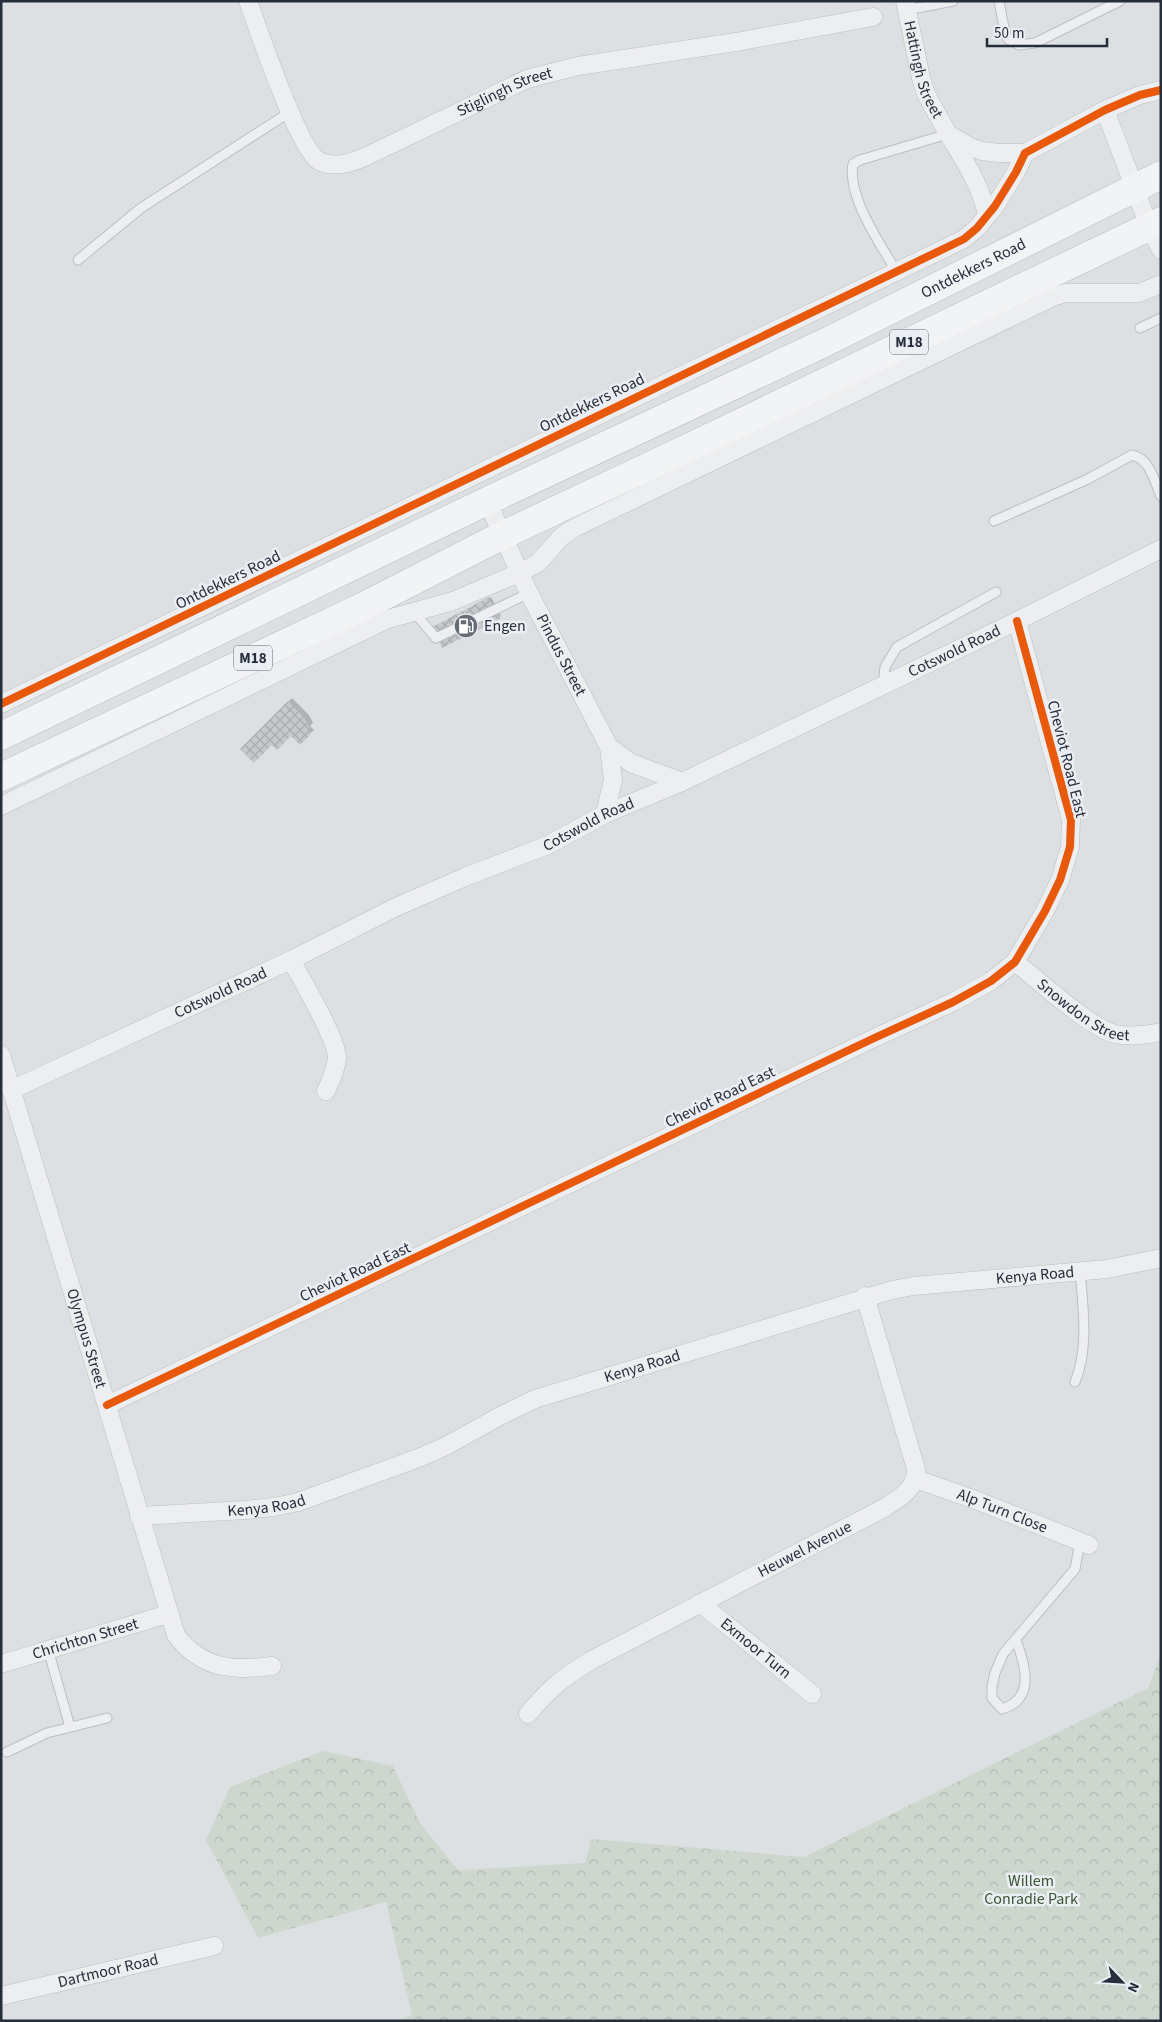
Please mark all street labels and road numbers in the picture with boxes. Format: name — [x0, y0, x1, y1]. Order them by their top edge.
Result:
street label: Hattingh Street — [898, 19, 949, 123]
street label: Stiglingh Street — [453, 62, 555, 122]
street label: Ontdekkers Road — [917, 233, 1030, 304]
road number: M18 — [890, 330, 928, 354]
street label: Ontdekkers Road — [536, 368, 648, 438]
street label: Ontdekkers Road — [172, 545, 284, 615]
street label: Pindus Street — [531, 610, 592, 700]
street label: Cotswold Road — [904, 619, 1004, 683]
road number: M18 — [234, 646, 272, 670]
street label: Cheviot Road East — [1042, 698, 1092, 820]
street label: Cotswold Road — [540, 792, 638, 857]
street label: Cotswold Road — [170, 962, 271, 1024]
street label: Snowdon Street — [1032, 973, 1131, 1047]
street label: Cheviot Road East — [661, 1061, 779, 1133]
street label: Cheviot Road East — [296, 1236, 415, 1307]
street label: Kenya Road — [995, 1261, 1075, 1290]
street label: Olympus Street — [61, 1286, 112, 1391]
street label: Kenya Road — [601, 1344, 683, 1388]
street label: Alp Turn Close — [954, 1483, 1051, 1538]
street label: Kenya Road — [227, 1489, 309, 1522]
street label: Heuwel Avenue — [754, 1516, 856, 1583]
street label: Chrichton Street — [30, 1612, 141, 1665]
street label: Exmoor Turn — [716, 1613, 796, 1684]
street label: Dartmoor Road — [56, 1948, 161, 1993]

